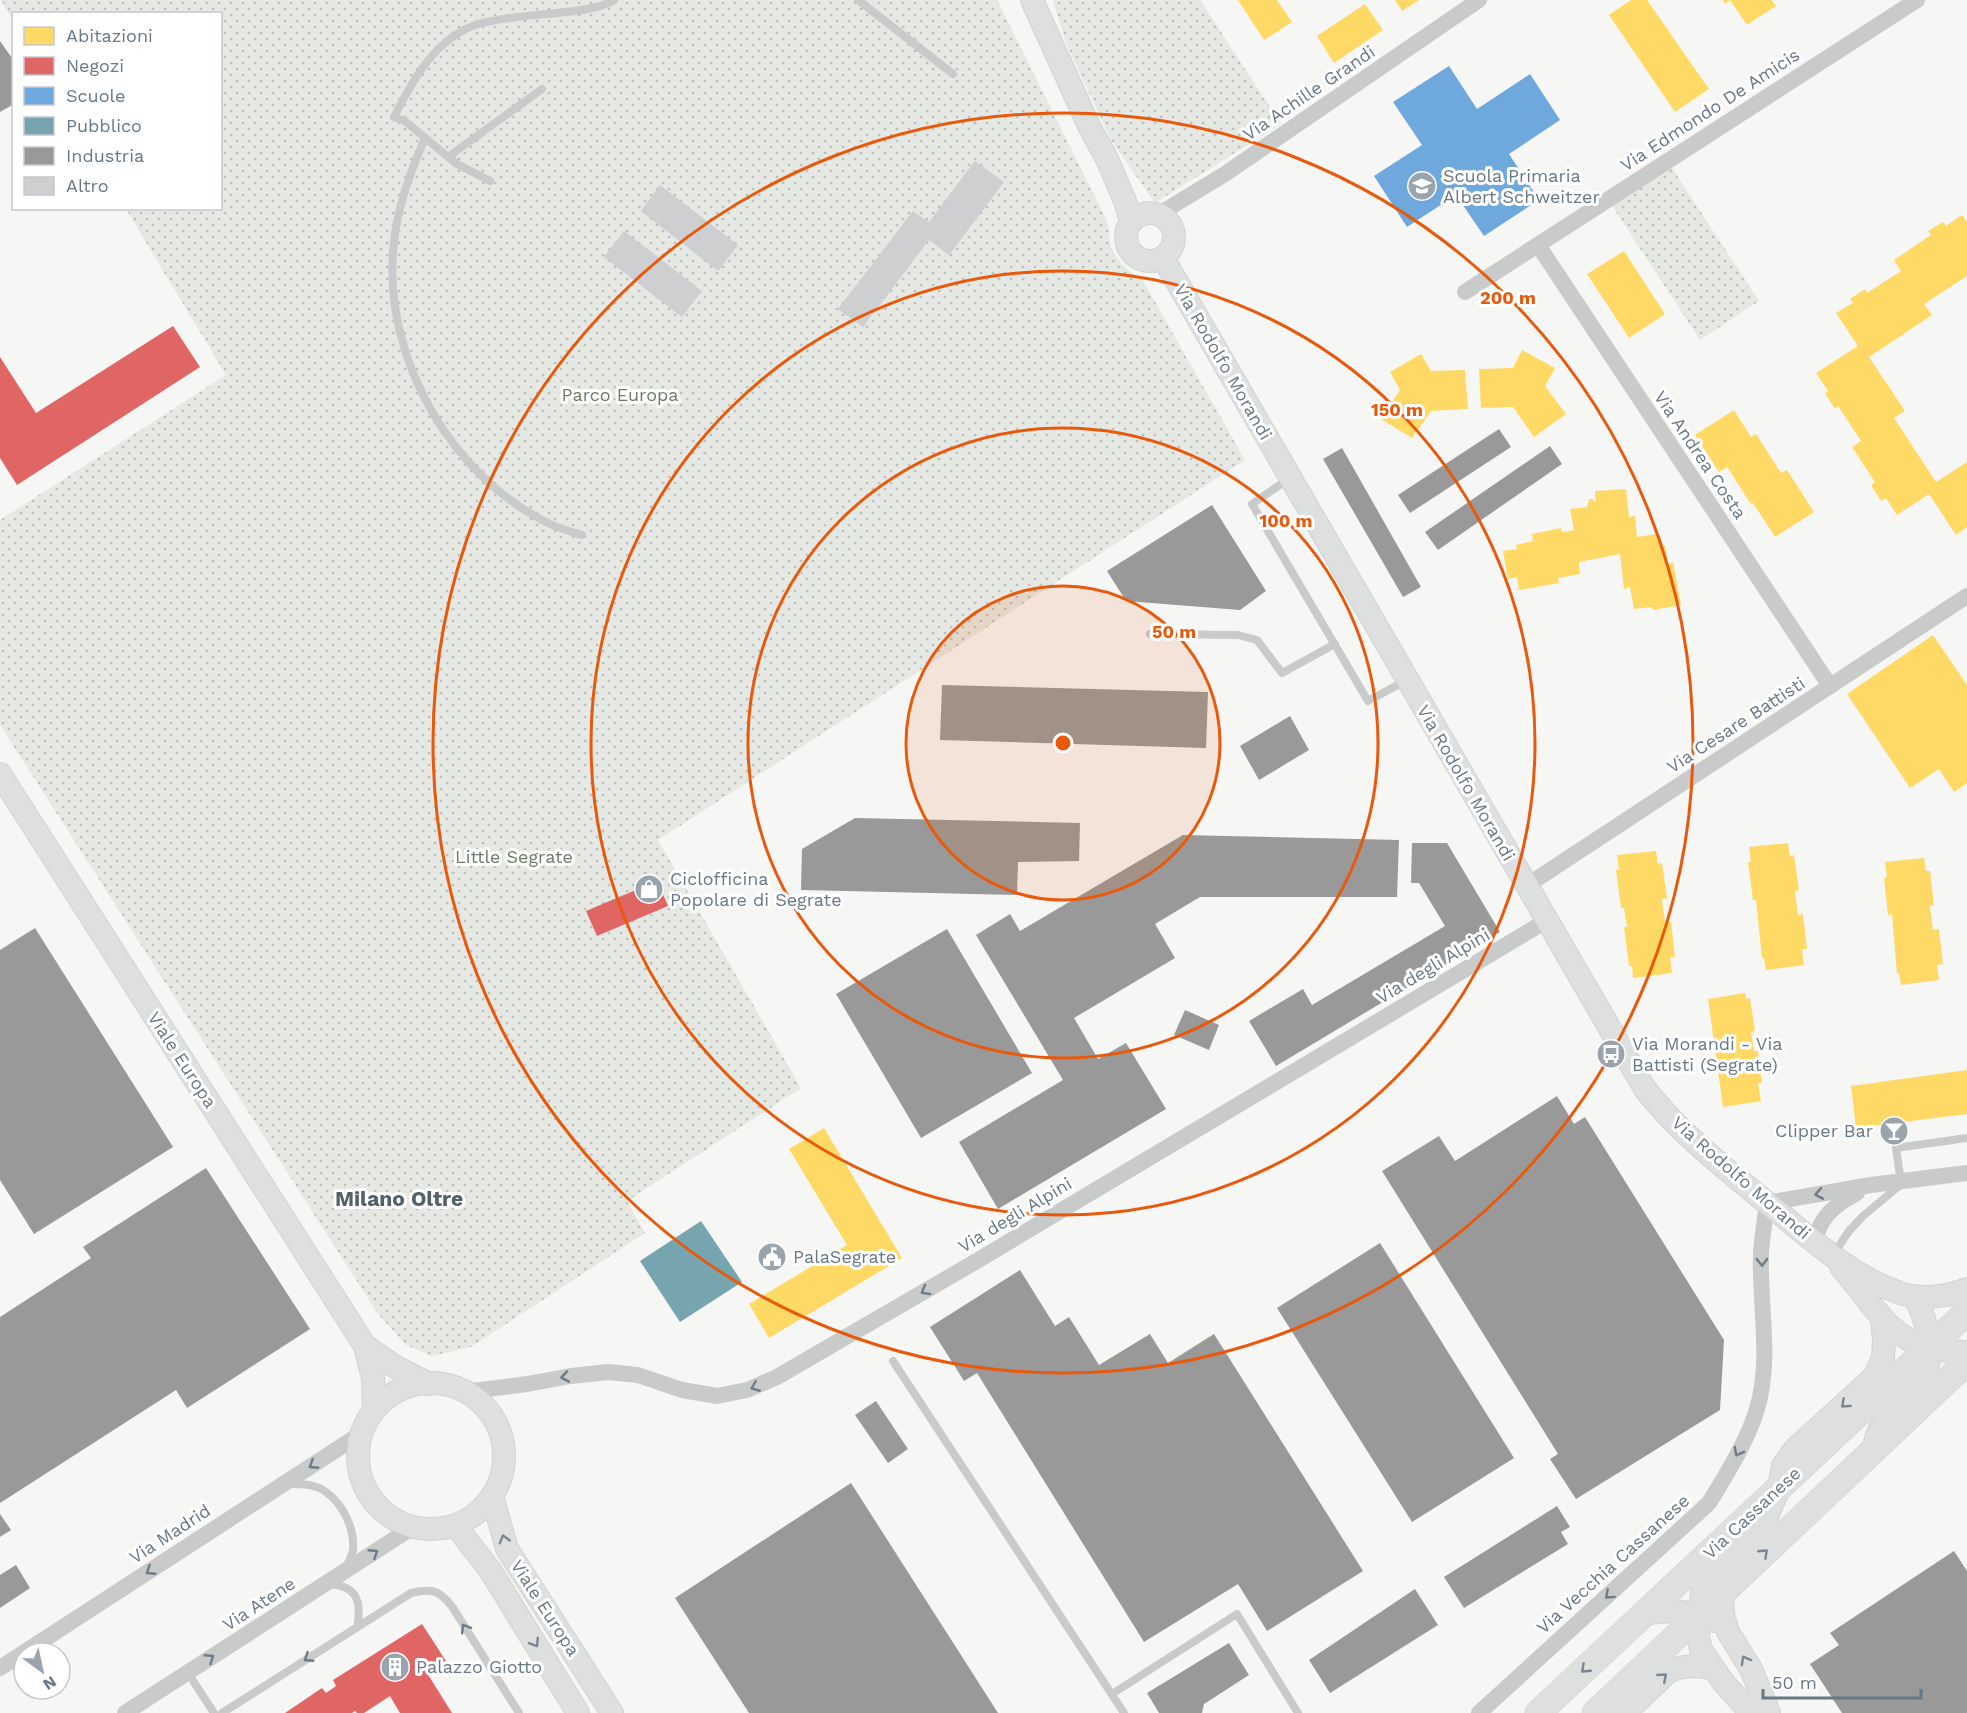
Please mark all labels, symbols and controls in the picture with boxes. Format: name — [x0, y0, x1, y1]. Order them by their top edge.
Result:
legend — [12, 12, 222, 210]
text: Abitazioni — [66, 25, 153, 46]
street label: Via Achille Grandi — [1239, 41, 1379, 144]
street label: Via Edmondo De Amicis — [1616, 44, 1803, 175]
text: Negozi — [66, 55, 124, 76]
text: Scuole — [66, 85, 125, 106]
text: Pubblico — [66, 115, 142, 136]
text: Industria — [66, 145, 144, 166]
place label: Scuola Primaria Albert Schweitzer — [1443, 165, 1600, 207]
school or university icon: Scuola Primaria Albert Schweitzer — [1406, 170, 1438, 202]
text: Altro — [66, 175, 108, 196]
street label: Via Rodolfo Morandi — [1170, 280, 1277, 444]
text: 200 m — [1480, 287, 1536, 308]
park label: Parco Europa — [562, 384, 678, 405]
street label: Via Andrea Costa — [1650, 387, 1751, 523]
text: 150 m — [1371, 399, 1423, 420]
text: 100 m — [1259, 510, 1313, 531]
text: 50 m — [1152, 621, 1196, 642]
street label: Via Cesare Battisti — [1663, 672, 1809, 777]
street label: Via Rodolfo Morandi — [1413, 701, 1520, 865]
centre of rings — [1053, 733, 1073, 753]
park label: Little Segrate — [455, 846, 573, 867]
place label: Ciclofficina Popolare di Segrate — [670, 868, 842, 910]
shop icon: Ciclofficina Popolare di Segrate — [633, 873, 665, 905]
street label: Via degli Alpini — [1372, 923, 1493, 1008]
street label: Viale Europa — [144, 1008, 221, 1112]
place label: Via Morandi - Via Battisti (Segrate) — [1632, 1033, 1782, 1075]
bus stop icon: Via Morandi - Via Battisti (Segrate) — [1595, 1038, 1627, 1070]
street label: Via Rodolfo Morandi — [1668, 1112, 1815, 1244]
bar icon: Clipper Bar — [1878, 1115, 1910, 1147]
place label: Clipper Bar — [1775, 1120, 1873, 1141]
street label: Via degli Alpini — [954, 1172, 1075, 1257]
district label: Milano Oltre — [335, 1186, 463, 1211]
one-way arrow — [1815, 1187, 1825, 1200]
public building icon: PalaSegrate — [756, 1241, 788, 1273]
place label: PalaSegrate — [793, 1246, 896, 1267]
one-way arrow — [1756, 1257, 1768, 1266]
one-way arrow — [921, 1284, 931, 1296]
one-way arrow — [560, 1370, 570, 1383]
one-way arrow — [750, 1380, 761, 1392]
one-way arrow — [1841, 1397, 1852, 1408]
one-way arrow — [1734, 1446, 1745, 1456]
one-way arrow — [309, 1457, 319, 1469]
street label: Via Cassanese — [1699, 1462, 1805, 1563]
street label: Via Vecchia Cassanese — [1532, 1490, 1693, 1638]
street label: Via Madrid — [125, 1500, 214, 1568]
one-way arrow — [499, 1534, 511, 1545]
one-way arrow — [368, 1548, 378, 1560]
one-way arrow — [1758, 1549, 1768, 1560]
street label: Viale Europa — [507, 1556, 584, 1660]
one-way arrow — [145, 1563, 156, 1574]
street label: Via Atene — [218, 1572, 299, 1635]
one-way arrow — [1605, 1588, 1615, 1599]
one-way arrow — [461, 1624, 473, 1634]
one-way arrow — [527, 1637, 539, 1647]
north arrow — [12, 1641, 72, 1701]
one-way arrow — [304, 1651, 315, 1662]
building icon: Palazzo Giotto — [379, 1651, 411, 1683]
one-way arrow — [204, 1654, 214, 1666]
one-way arrow — [1741, 1655, 1752, 1666]
place label: Palazzo Giotto — [416, 1656, 542, 1677]
one-way arrow — [1581, 1662, 1592, 1673]
scale bar — [1763, 1662, 1920, 1700]
text: N — [40, 1672, 60, 1694]
text: 50 m — [1772, 1672, 1817, 1693]
one-way arrow — [1656, 1673, 1667, 1684]

